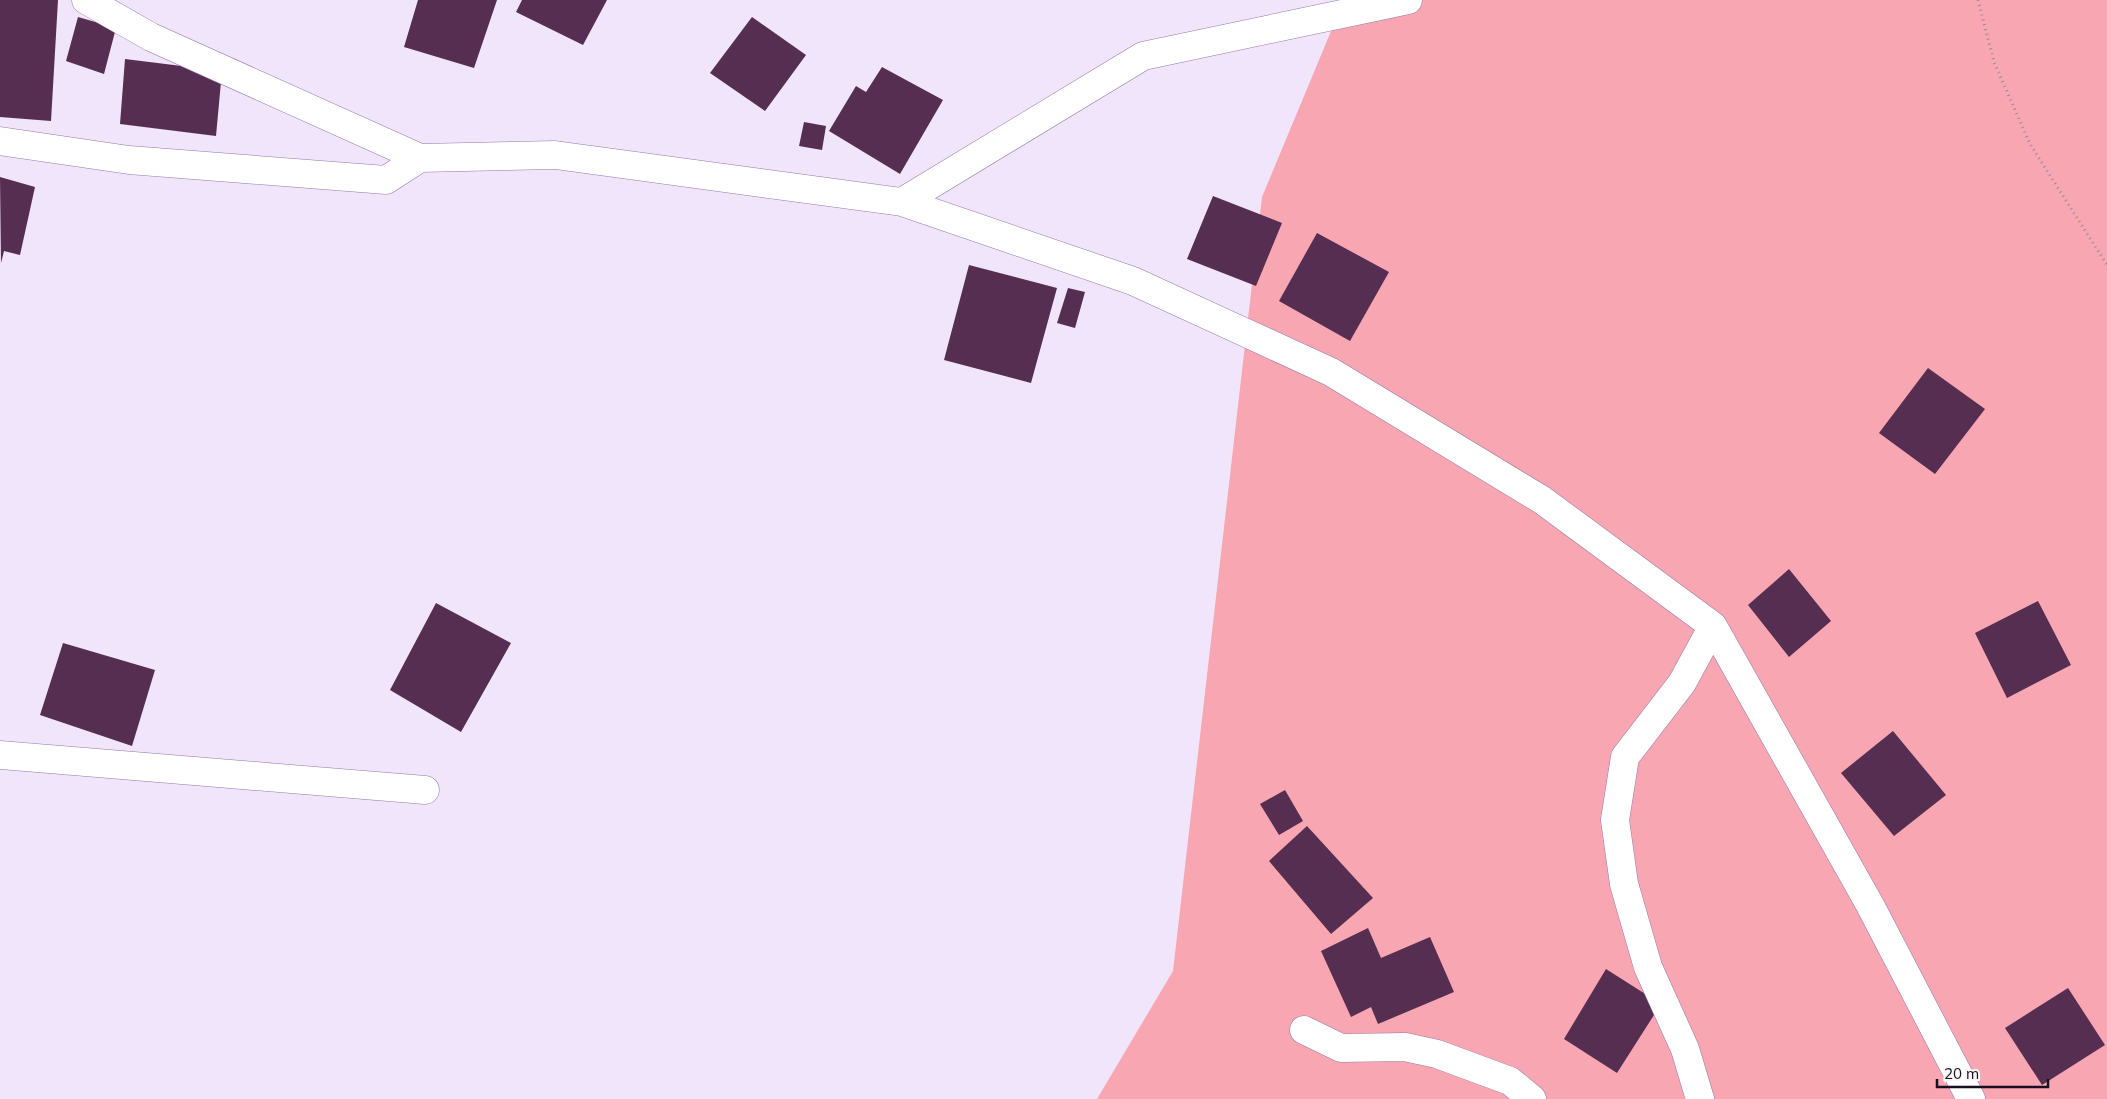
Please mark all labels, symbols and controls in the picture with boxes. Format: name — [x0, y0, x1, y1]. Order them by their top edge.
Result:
scale bar — [1937, 1056, 2048, 1088]
text: 20 m — [1944, 1064, 1979, 1083]

